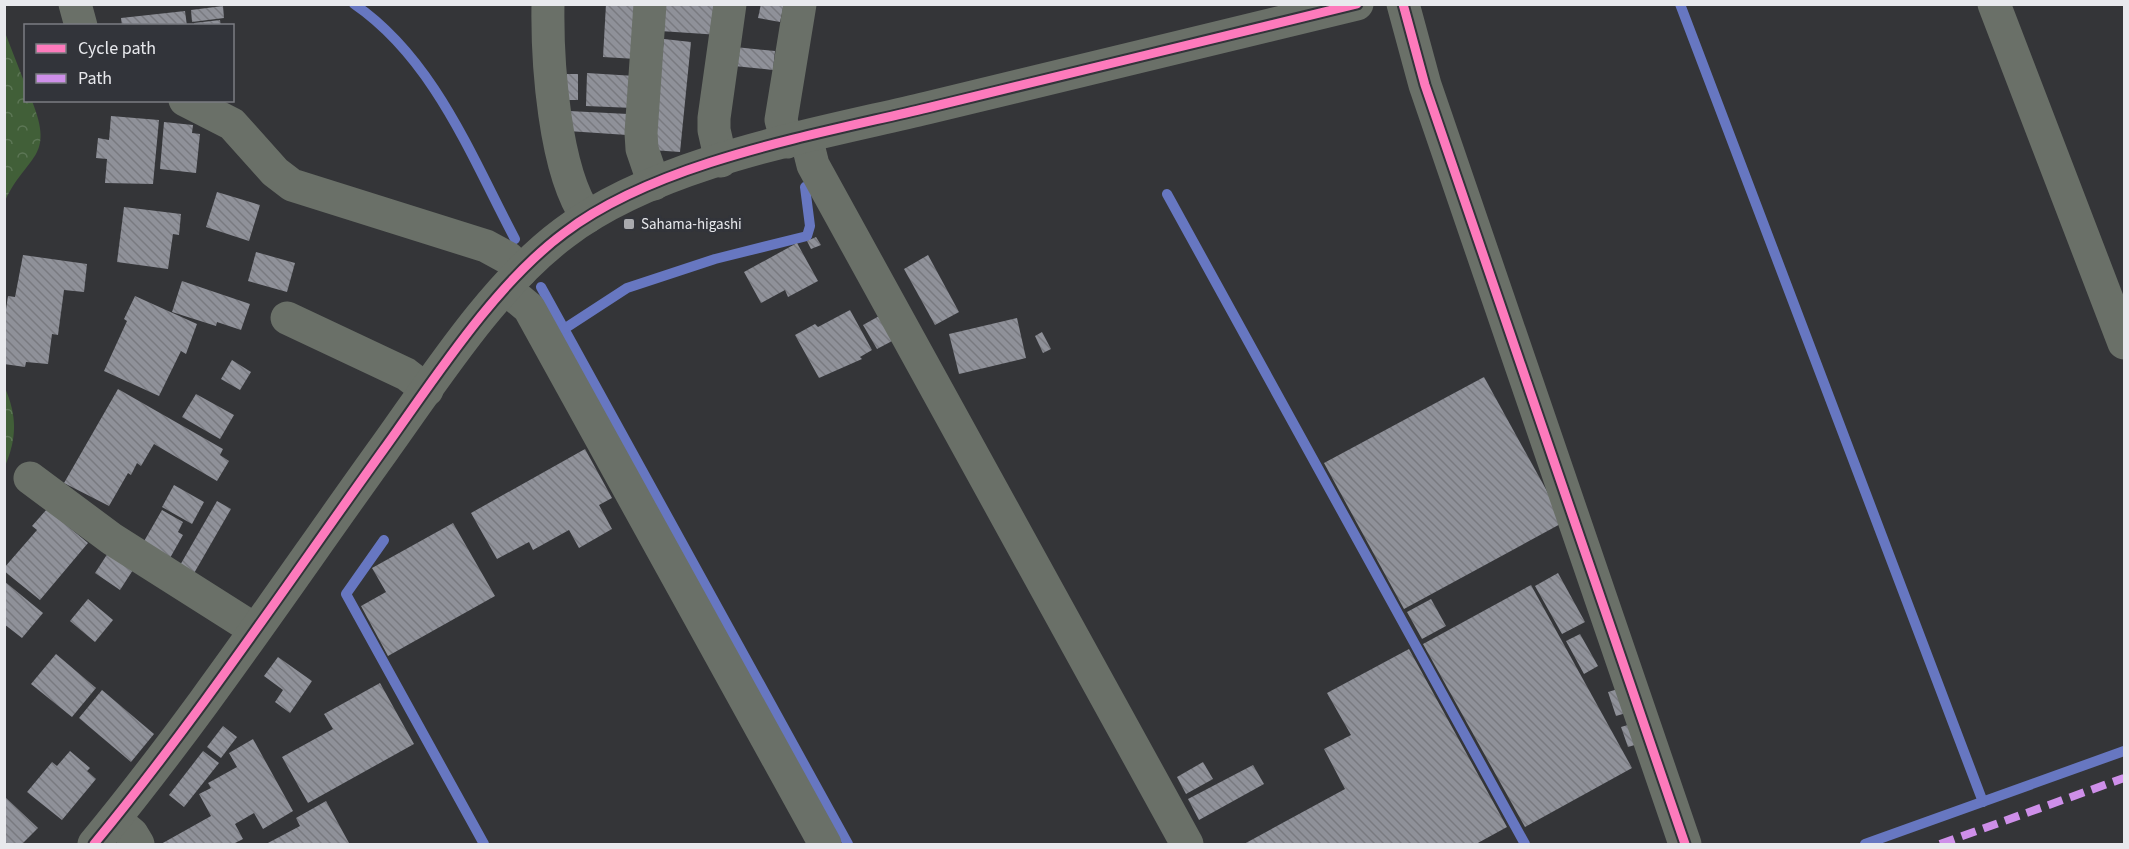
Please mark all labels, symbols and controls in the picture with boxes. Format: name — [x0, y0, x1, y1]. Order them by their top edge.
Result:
legend — [24, 24, 234, 102]
text: Cycle path — [78, 36, 156, 61]
text: Path — [78, 66, 112, 91]
place label: Sahama-higashi — [641, 214, 742, 235]
marker: Sahama-higashi — [622, 217, 636, 231]

